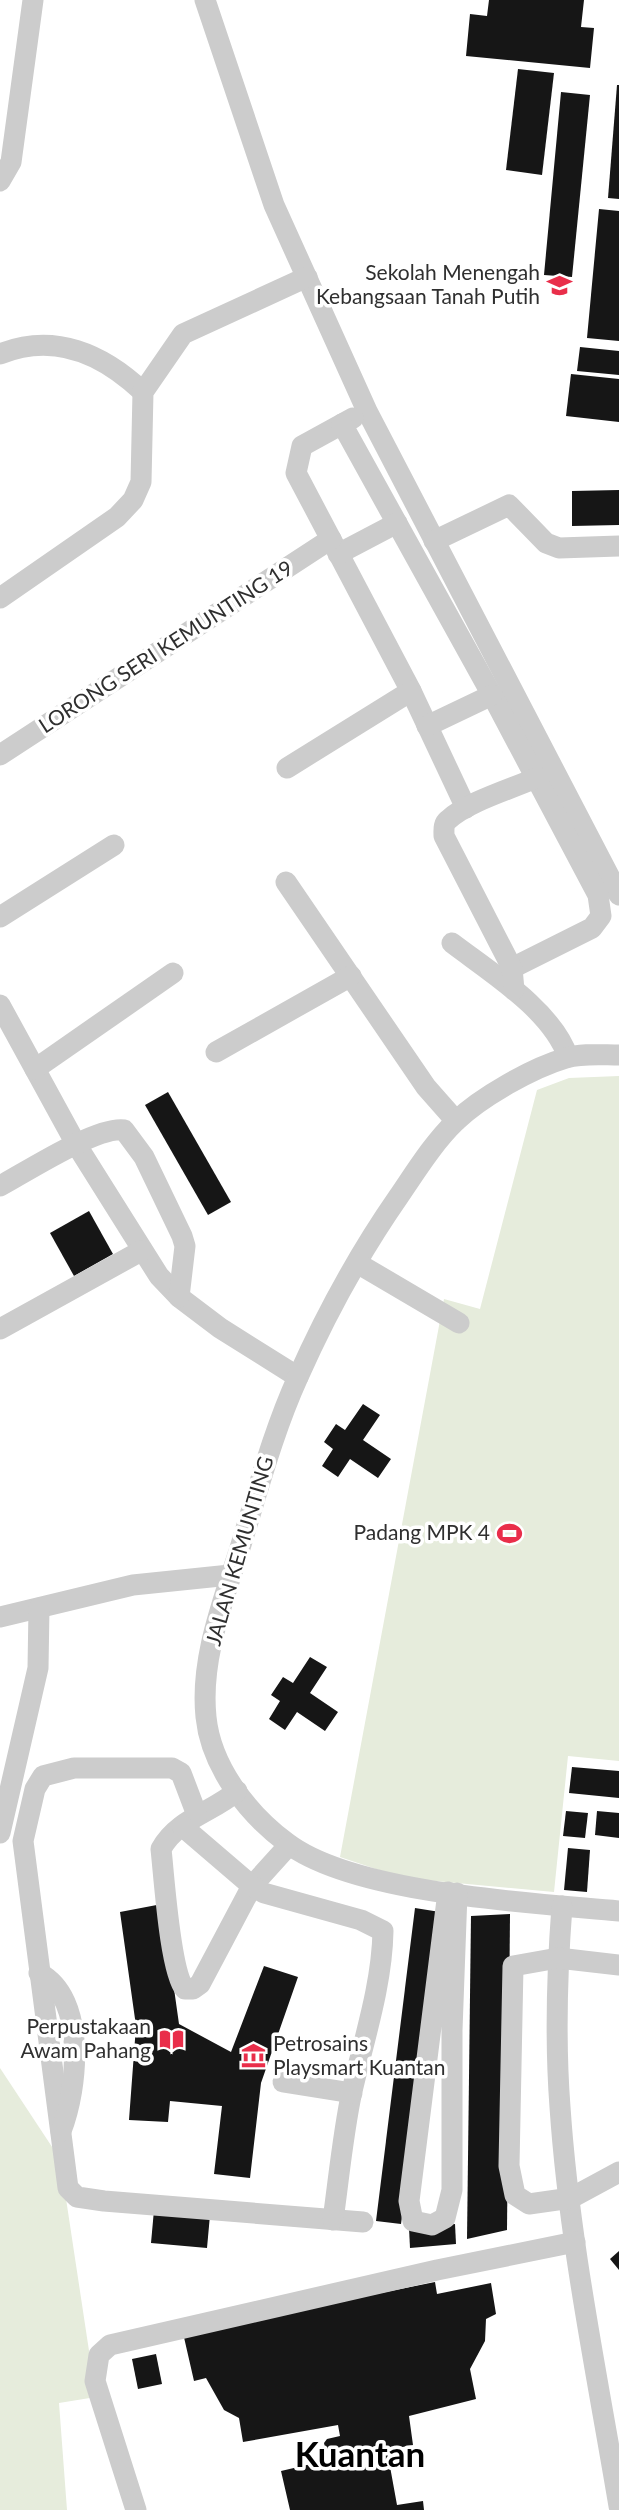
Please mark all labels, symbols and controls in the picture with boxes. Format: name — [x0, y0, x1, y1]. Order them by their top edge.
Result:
place label: Sekolah Menengah Kebangsaan Tanah Putih — [316, 259, 540, 308]
school or university icon: Sekolah Menengah Kebangsaan Tanah Putih — [546, 271, 574, 299]
street label: LORONG SERI KEMUNTING 19 — [33, 554, 297, 737]
street label: JALAN KEMUNTING — [200, 1453, 278, 1648]
place label: Padang MPK 4 — [354, 1519, 490, 1544]
sports icon: Padang MPK 4 — [496, 1519, 524, 1547]
place label: Perpustakaan Awam Pahang — [20, 2013, 151, 2062]
library icon: Perpustakaan Awam Pahang — [157, 2025, 185, 2053]
place label: Petrosains Playsmart Kuantan — [273, 2030, 445, 2079]
museum icon: Petrosains Playsmart Kuantan — [239, 2042, 267, 2070]
district label: Kuantan — [295, 2432, 425, 2474]

